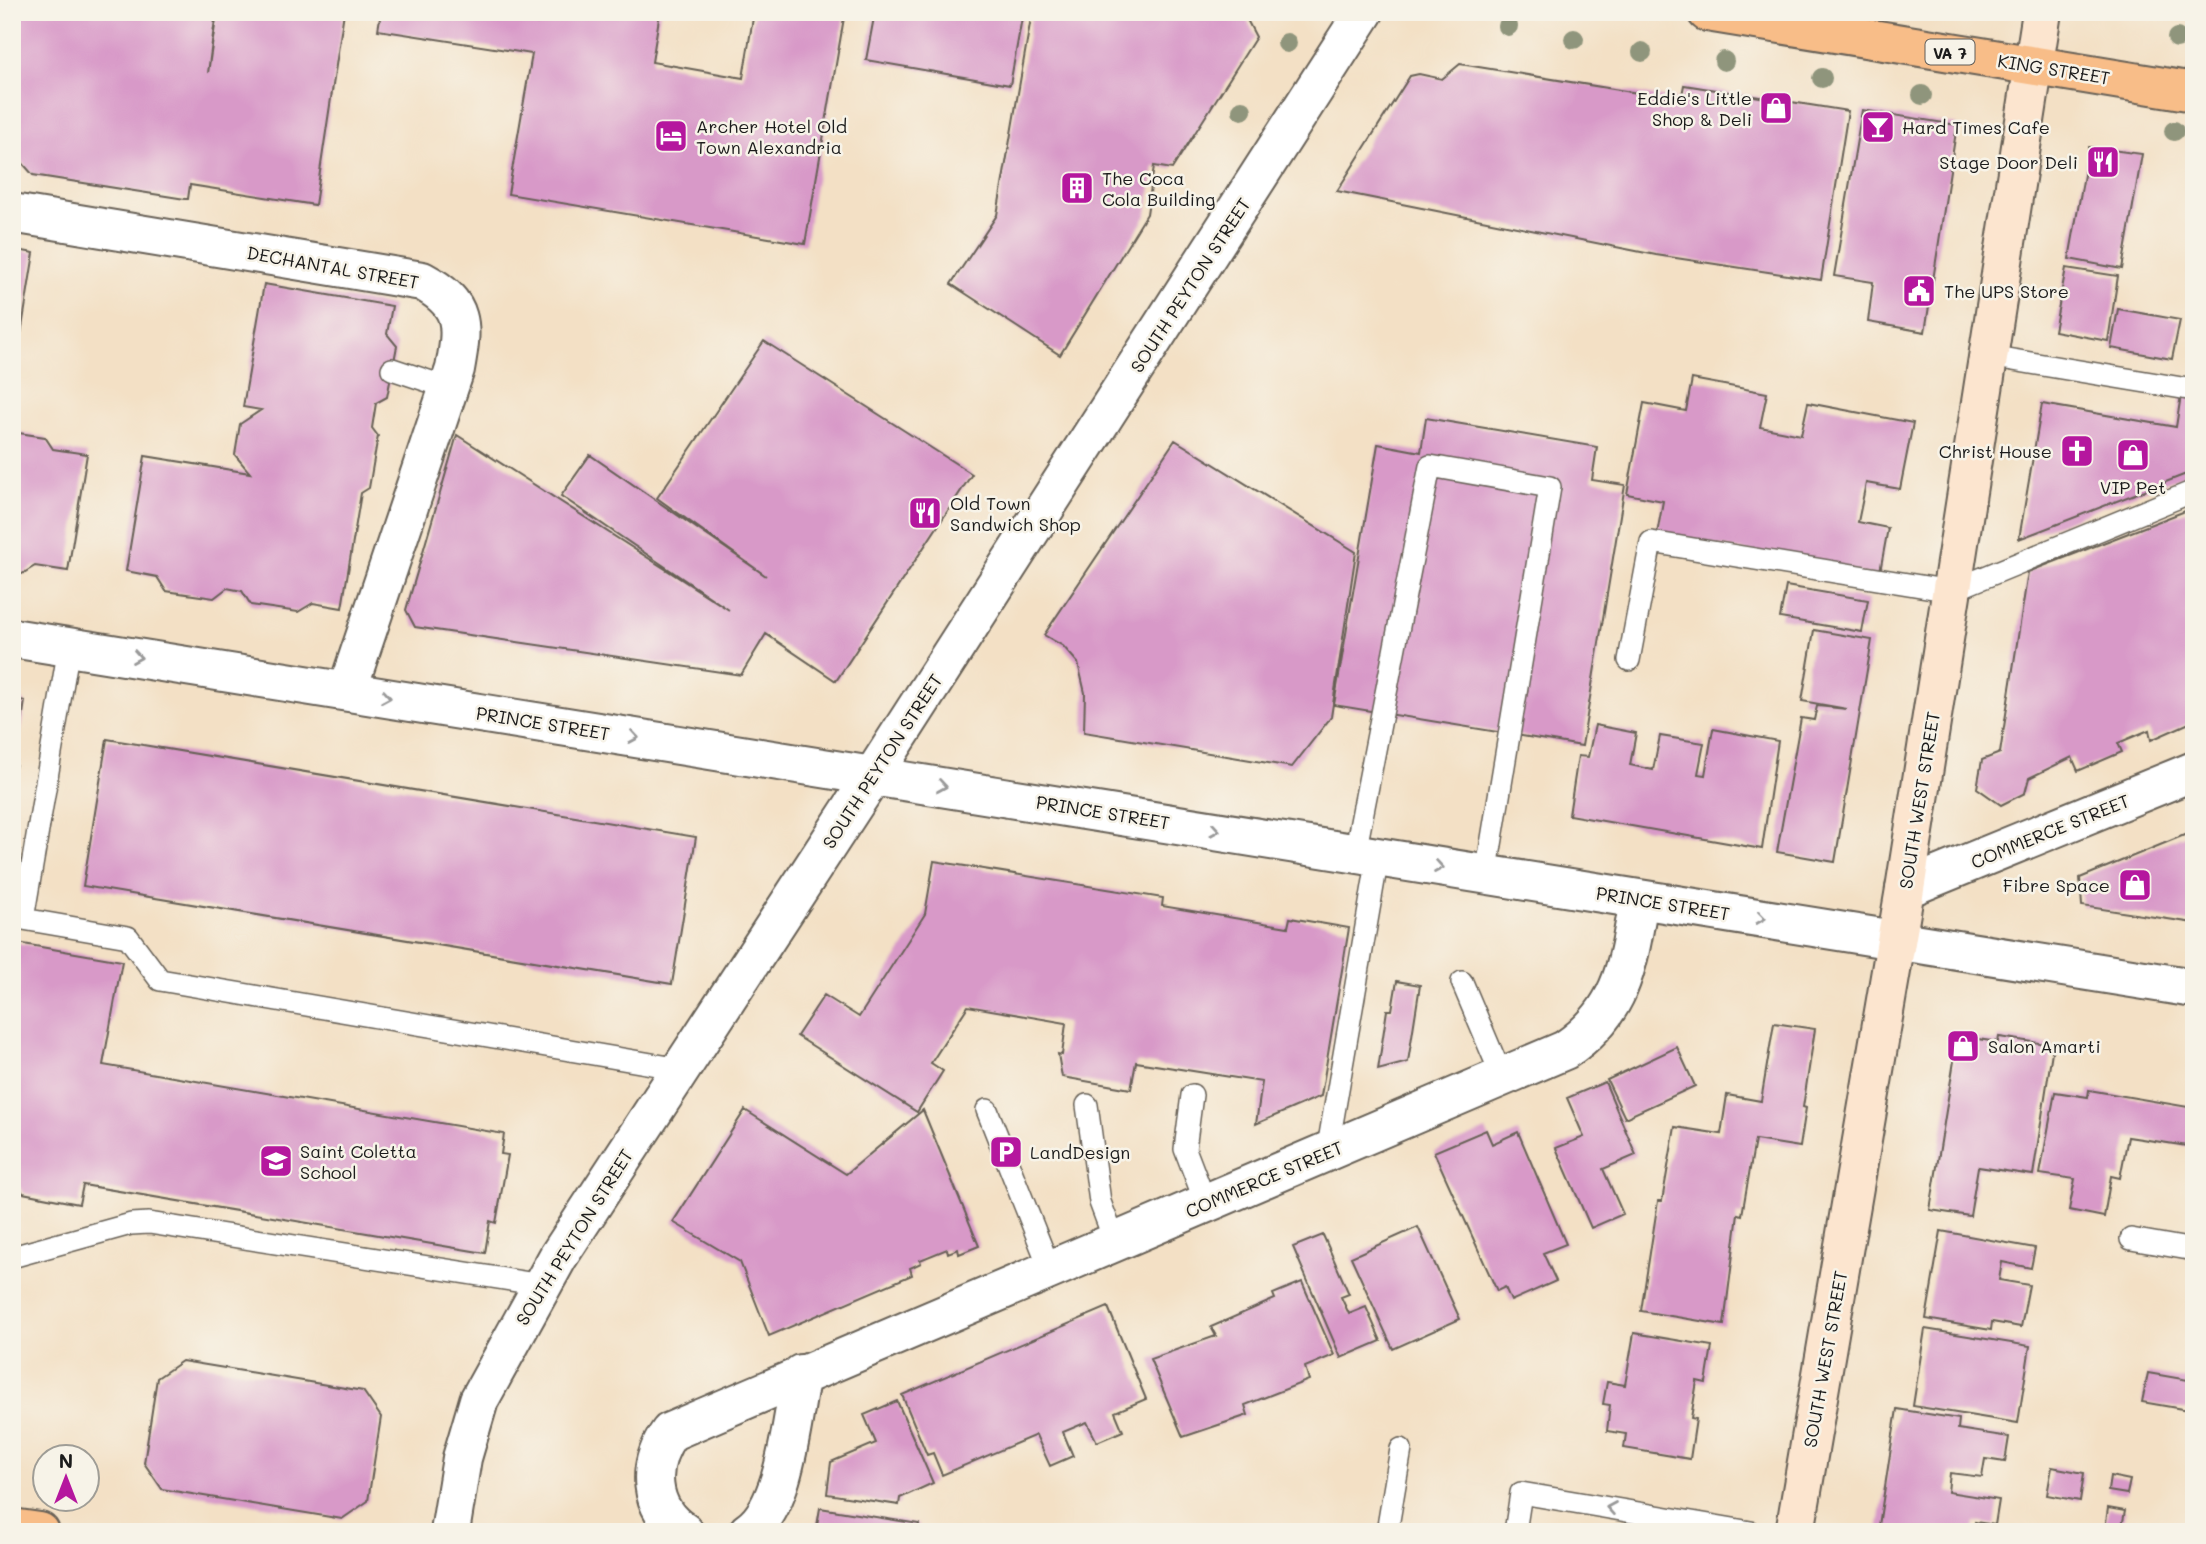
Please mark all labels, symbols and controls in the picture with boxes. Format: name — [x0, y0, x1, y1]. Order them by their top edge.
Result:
road number: VA 7 — [1926, 40, 1974, 64]
street label: KING STREET — [1996, 48, 2112, 90]
place label: Eddie's Little Shop & Deli — [1637, 86, 1752, 131]
shop icon: Eddie's Little Shop & Deli — [1757, 89, 1795, 127]
bar icon: Hard Times Cafe — [1859, 108, 1897, 146]
place label: Archer Hotel Old Town Alexandria — [696, 114, 847, 159]
place label: Hard Times Cafe — [1902, 115, 2050, 139]
hotel icon: Archer Hotel Old Town Alexandria — [652, 117, 690, 155]
restaurant icon: Stage Door Deli — [2084, 143, 2122, 181]
place label: Stage Door Deli — [1939, 150, 2078, 174]
place label: The Coca Cola Building — [1102, 166, 1215, 211]
building icon: The Coca Cola Building — [1058, 169, 1096, 207]
street label: SOUTH PEYTON STREET — [1124, 193, 1256, 377]
street label: DECHANTAL STREET — [245, 240, 421, 294]
public building icon: The UPS Store — [1900, 272, 1938, 310]
place label: The UPS Store — [1944, 279, 2069, 303]
church icon: Christ House — [2058, 432, 2096, 470]
shop icon: VIP Pet — [2114, 436, 2152, 474]
place label: Christ House — [1939, 439, 2052, 463]
place label: VIP Pet — [2100, 475, 2166, 499]
place label: Old Town Sandwich Shop — [950, 491, 1081, 536]
restaurant icon: Old Town Sandwich Shop — [906, 494, 944, 532]
one-way arrow — [131, 649, 143, 664]
street label: SOUTH PEYTON STREET — [816, 669, 948, 853]
one-way arrow — [380, 690, 391, 705]
street label: PRINCE STREET — [474, 701, 612, 745]
street label: SOUTH WEST STREET — [1893, 710, 1945, 890]
one-way arrow — [629, 729, 640, 744]
one-way arrow — [936, 778, 948, 793]
street label: COMMERCE STREET — [1967, 788, 2133, 874]
street label: PRINCE STREET — [1034, 790, 1172, 834]
one-way arrow — [1209, 822, 1220, 837]
one-way arrow — [1433, 859, 1445, 874]
shop icon: Fibre Space — [2116, 866, 2154, 904]
place label: Fibre Space — [2003, 873, 2110, 897]
street label: PRINCE STREET — [1594, 881, 1732, 925]
one-way arrow — [1755, 910, 1766, 925]
shop icon: Salon Amarti — [1944, 1027, 1982, 1065]
place label: Salon Amarti — [1988, 1034, 2101, 1058]
parking icon: LandDesign — [987, 1133, 1025, 1171]
street label: COMMERCE STREET — [1182, 1135, 1346, 1223]
place label: Saint Coletta School — [300, 1139, 417, 1184]
place label: LandDesign — [1030, 1140, 1130, 1164]
school or university icon: Saint Coletta School — [257, 1142, 295, 1180]
street label: SOUTH PEYTON STREET — [510, 1144, 638, 1330]
street label: SOUTH WEST STREET — [1798, 1269, 1852, 1449]
north arrow — [32, 1442, 102, 1512]
text: N — [59, 1448, 73, 1473]
one-way arrow — [1605, 1501, 1617, 1516]

